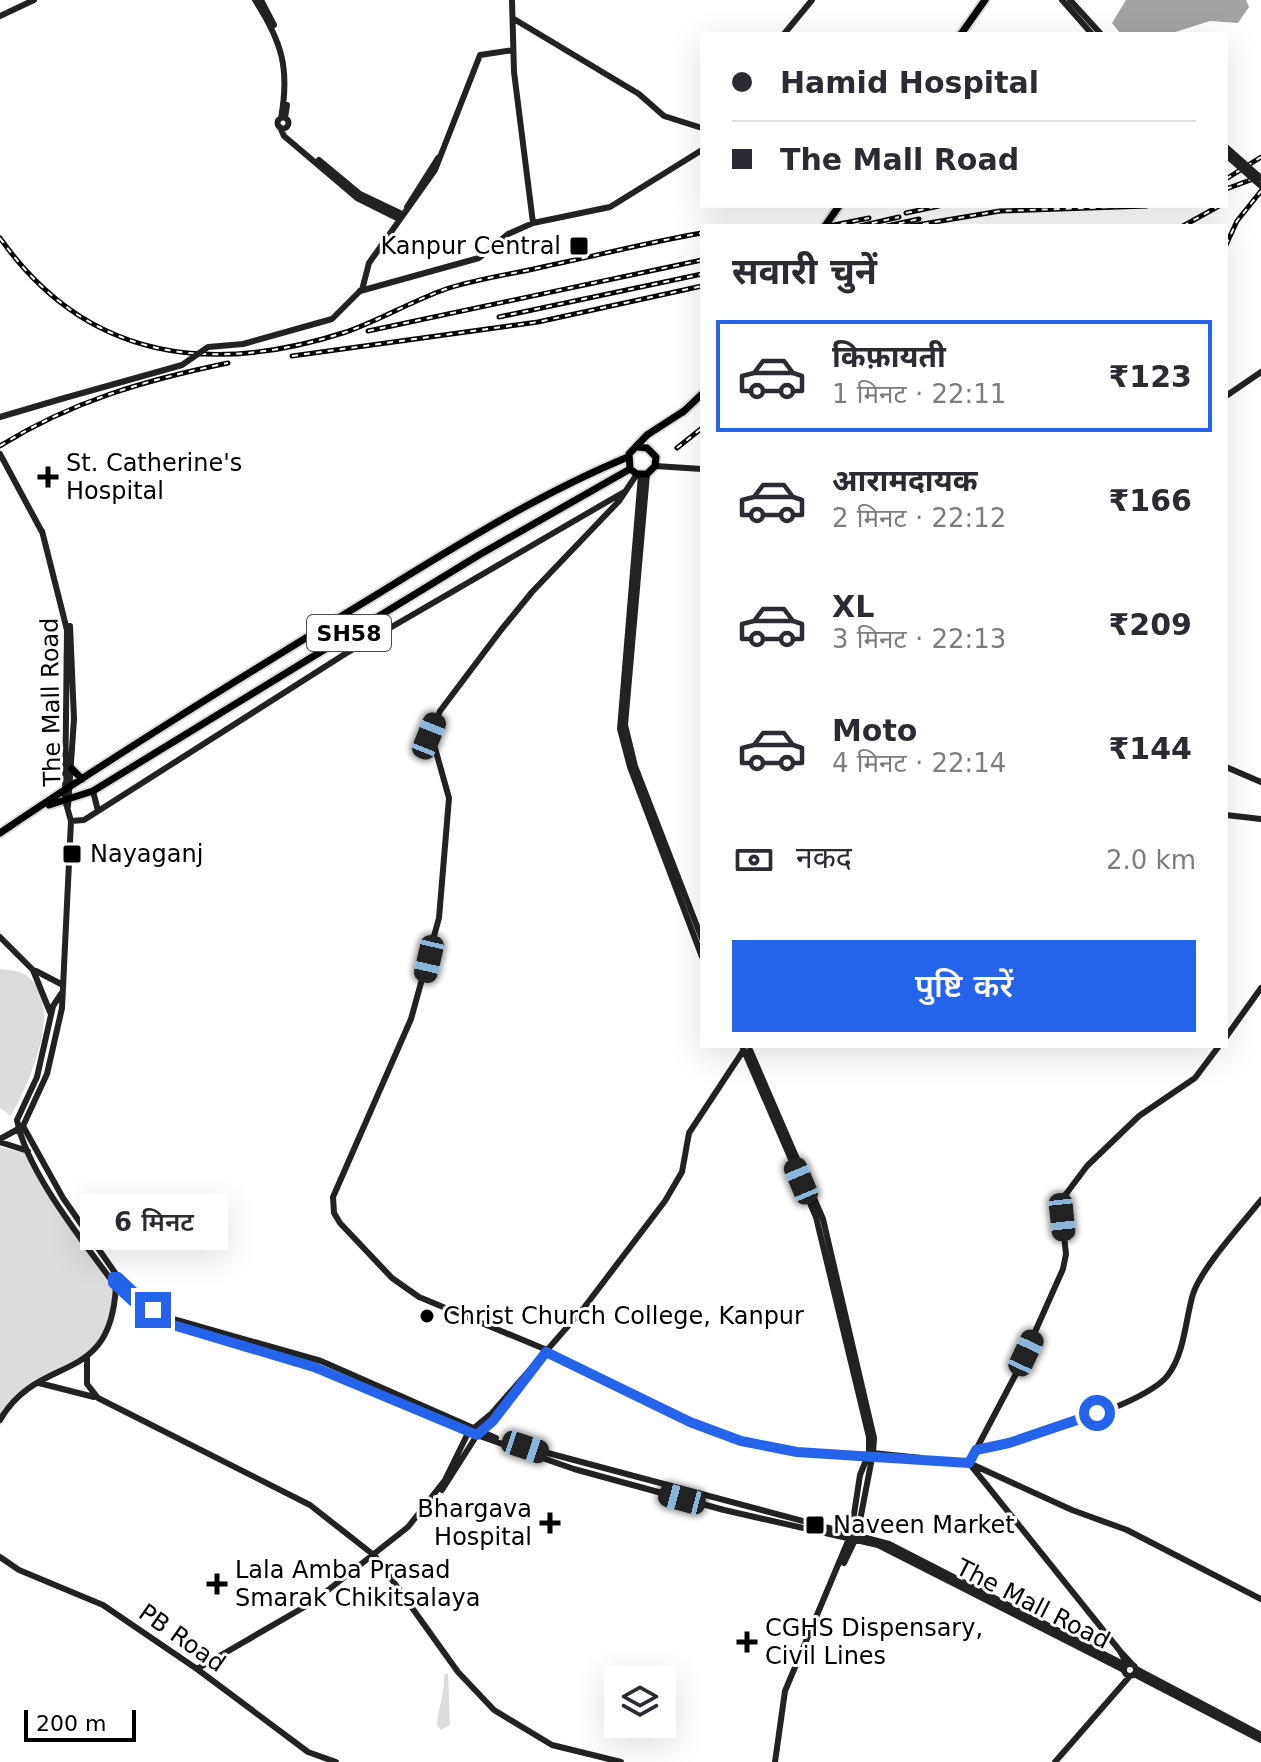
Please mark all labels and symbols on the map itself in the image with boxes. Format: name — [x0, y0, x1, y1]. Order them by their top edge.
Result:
place label: Kanpur Central — [380, 232, 561, 260]
marker: Kanpur Central — [568, 235, 590, 257]
place label: St. Catherine's Hospital — [66, 449, 242, 505]
marker: St. Catherine's Hospital — [37, 466, 59, 488]
road number: SH58 — [307, 615, 391, 651]
street label: The Mall Road — [36, 617, 66, 788]
car — [409, 709, 449, 763]
place label: Nayaganj — [90, 840, 203, 868]
marker: Nayaganj — [61, 843, 83, 865]
car — [412, 933, 446, 985]
car — [781, 1154, 821, 1208]
car — [1048, 1192, 1076, 1242]
callout: 6 मिनट — [79, 1194, 227, 1250]
route end — [135, 1292, 171, 1328]
place label: Christ Church College, Kanpur — [443, 1302, 804, 1330]
marker: Christ Church College, Kanpur — [418, 1307, 436, 1325]
car — [1005, 1326, 1047, 1380]
route start — [1079, 1395, 1115, 1431]
car — [498, 1428, 552, 1466]
car — [656, 1481, 708, 1517]
place label: Bhargava Hospital — [417, 1495, 532, 1551]
place label: Naveen Market — [833, 1511, 1015, 1539]
marker: Bhargava Hospital — [539, 1512, 561, 1534]
marker: Naveen Market — [804, 1514, 826, 1536]
street label: The Mall Road — [951, 1553, 1115, 1655]
place label: Lala Amba Prasad Smarak Chikitsalaya — [235, 1556, 481, 1612]
marker: Lala Amba Prasad Smarak Chikitsalaya — [206, 1573, 228, 1595]
street label: PB Road — [134, 1598, 230, 1678]
place label: CGHS Dispensary, Civil Lines — [765, 1614, 983, 1670]
marker: CGHS Dispensary, Civil Lines — [736, 1631, 758, 1653]
scale bar — [24, 1706, 136, 1742]

